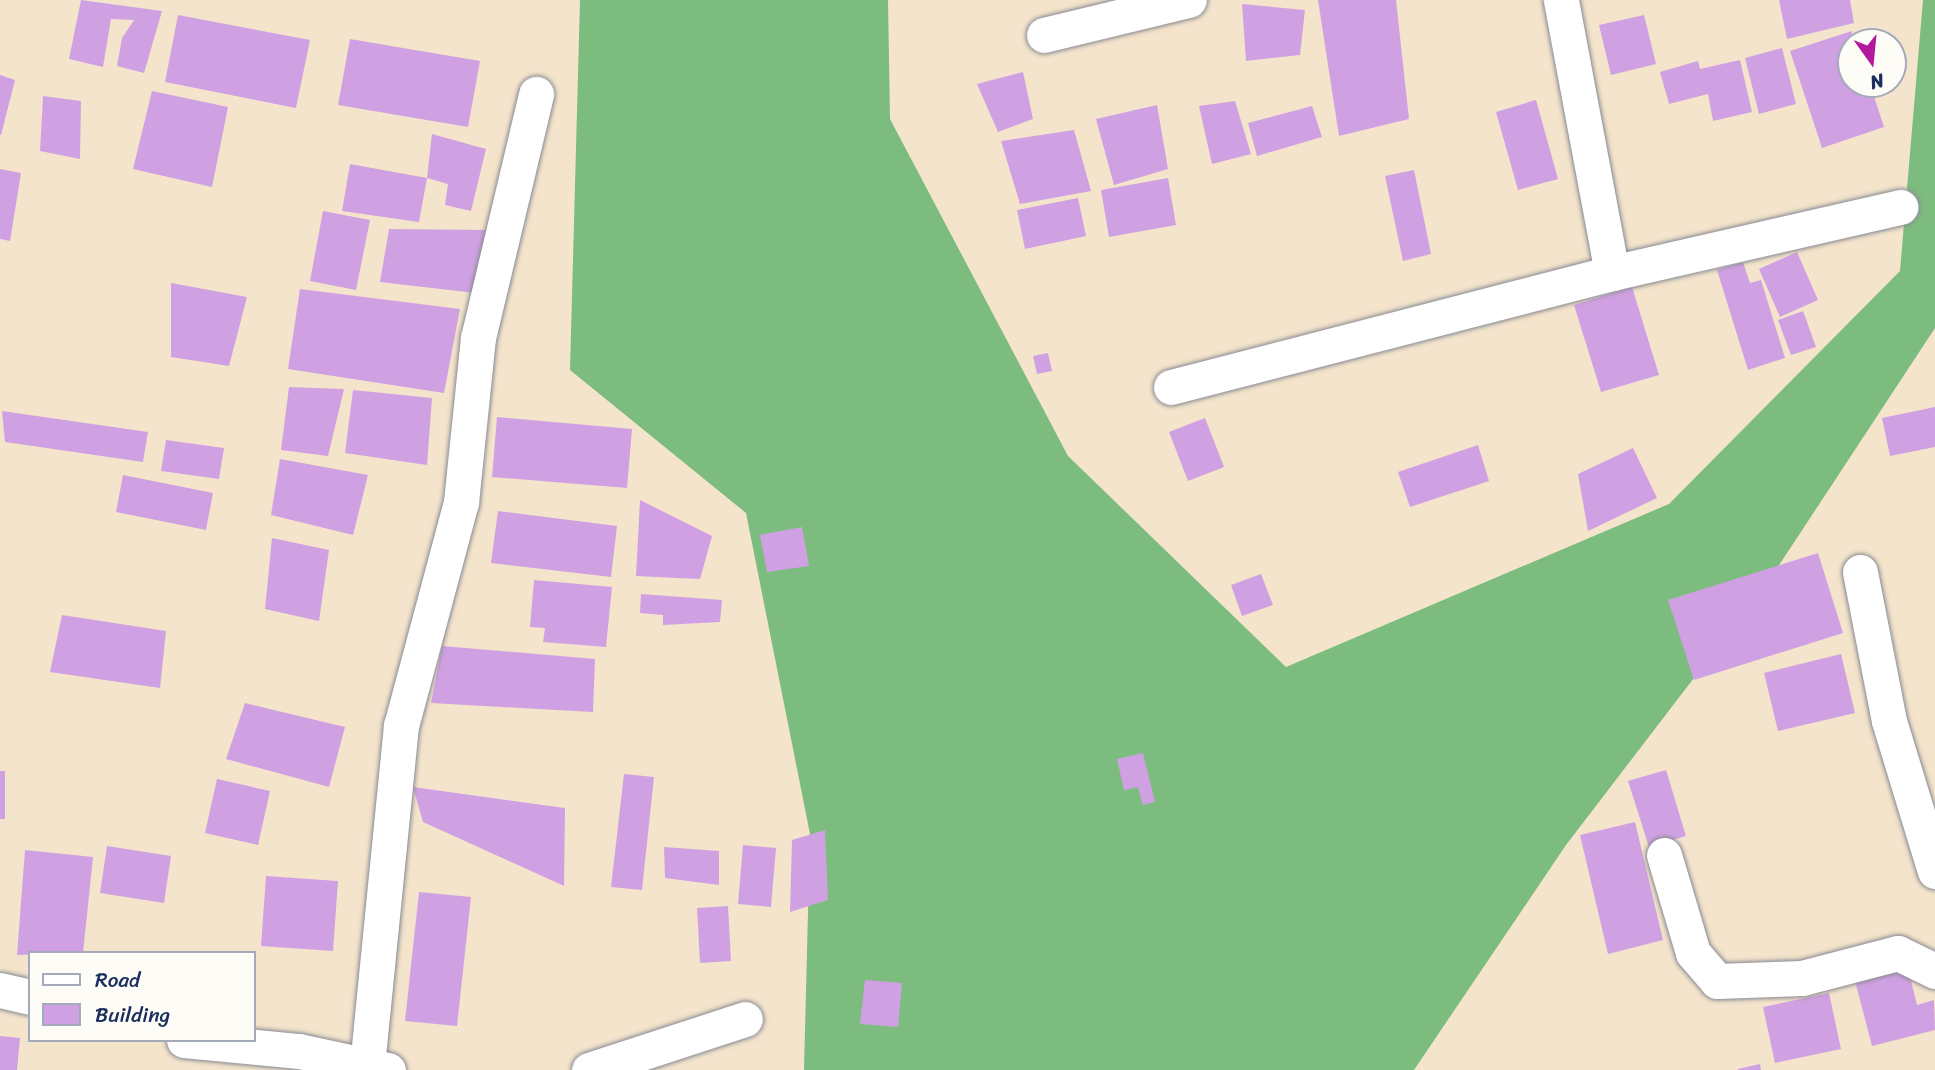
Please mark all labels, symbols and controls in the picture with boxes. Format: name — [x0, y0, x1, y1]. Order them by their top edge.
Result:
north arrow — [1837, 28, 1907, 98]
text: N — [1866, 64, 1888, 99]
legend — [28, 951, 256, 1042]
text: Road — [95, 961, 140, 999]
text: Building — [95, 996, 170, 1034]

